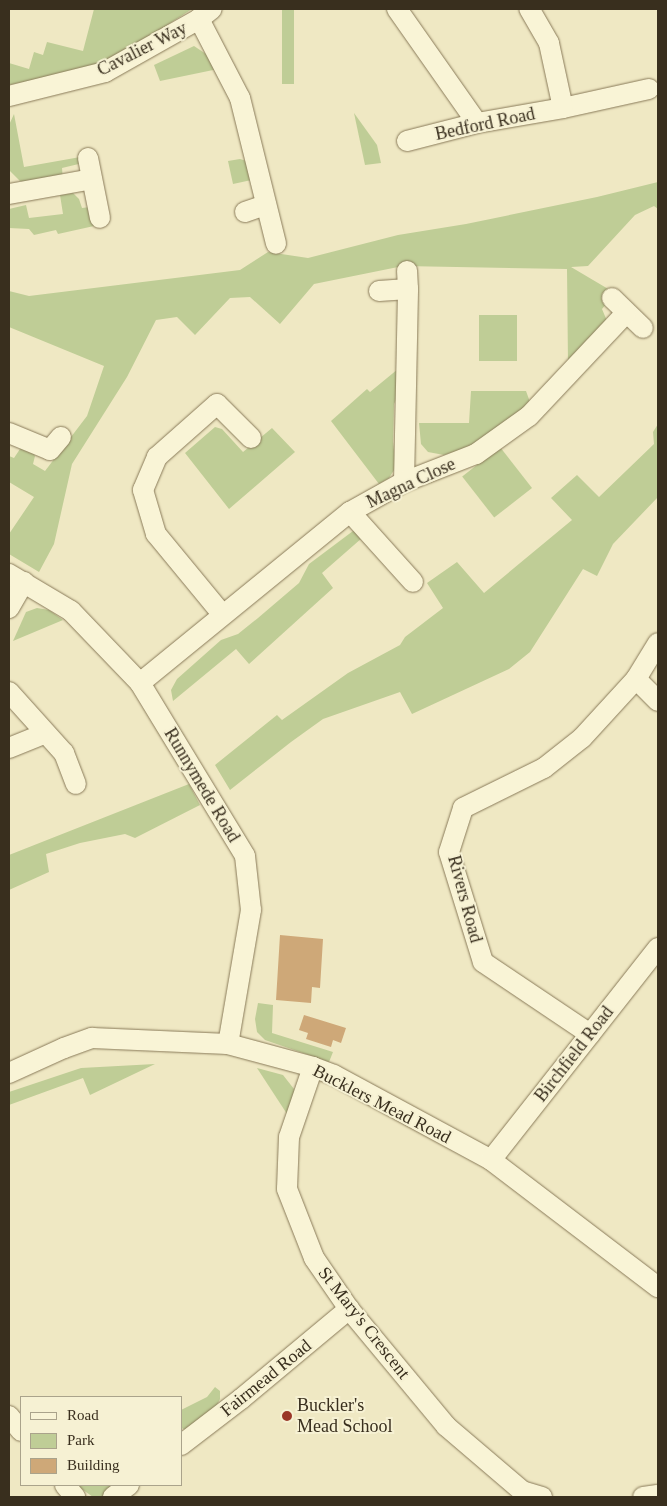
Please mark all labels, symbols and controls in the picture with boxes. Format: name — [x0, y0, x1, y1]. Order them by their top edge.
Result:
street label: Cavalier Way — [93, 17, 191, 81]
street label: Bedford Road — [433, 103, 537, 145]
street label: Magna Close — [363, 453, 459, 513]
street label: Runnymede Road — [159, 724, 245, 846]
street label: Rivers Road — [443, 853, 487, 945]
street label: Birchfield Road — [530, 1002, 618, 1106]
street label: Bucklers Mead Road — [309, 1060, 455, 1148]
street label: St Mary's Crescent — [314, 1263, 414, 1383]
street label: Fairmead Road — [216, 1335, 316, 1421]
place label: Buckler's Mead School — [297, 1395, 392, 1438]
legend — [20, 1396, 182, 1486]
text: Road — [67, 1407, 99, 1423]
marker: Buckler's Mead School — [281, 1410, 293, 1422]
text: Park — [67, 1432, 95, 1448]
text: Building — [67, 1457, 120, 1473]

